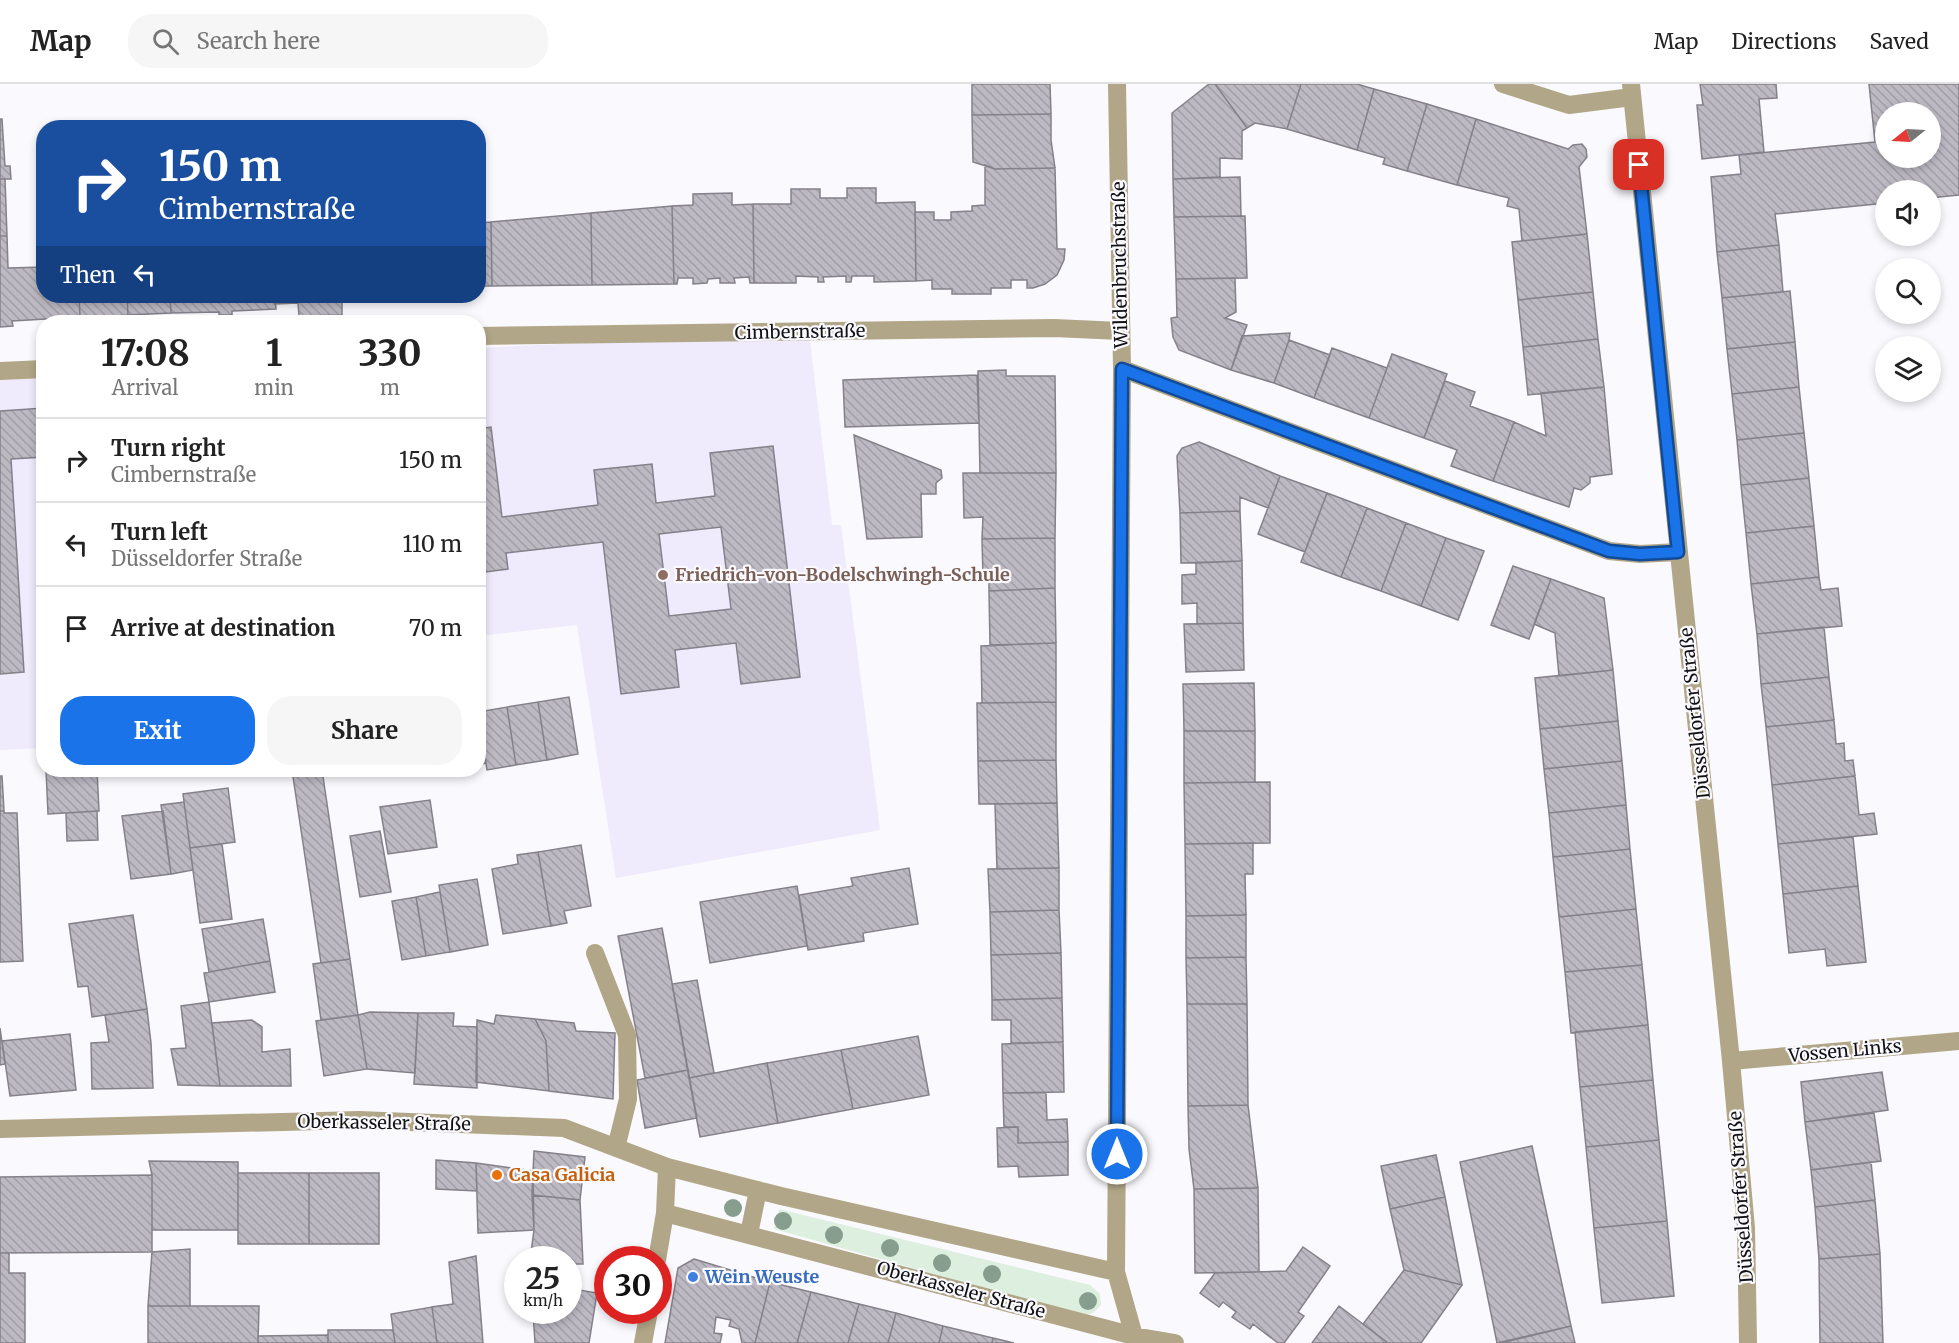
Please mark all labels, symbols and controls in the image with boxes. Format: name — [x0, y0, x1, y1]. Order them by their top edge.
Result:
search box — [128, 14, 548, 68]
text: Map — [30, 23, 92, 59]
icon: search — [149, 25, 182, 58]
text: Search here — [197, 27, 320, 55]
text: Map — [1654, 28, 1698, 55]
text: Directions — [1731, 28, 1836, 55]
text: Saved — [1869, 28, 1929, 55]
north arrow — [1875, 102, 1941, 168]
map controls — [1875, 102, 1941, 402]
pin — [1613, 139, 1664, 190]
text: 150 m — [159, 140, 281, 192]
icon: right — [60, 144, 138, 222]
icon: arrive — [1622, 148, 1655, 181]
button: sound — [1875, 180, 1941, 246]
street label: Wildenbruchstraße — [1107, 181, 1132, 350]
text: Cimbernstraße — [159, 192, 355, 226]
icon: left — [128, 258, 161, 291]
button: search — [1875, 258, 1941, 324]
text: Then — [60, 261, 116, 289]
street label: Cimbernstraße — [734, 319, 866, 344]
text: 17:08 — [100, 331, 190, 376]
text: 1 — [266, 331, 282, 376]
text: 330 — [358, 331, 422, 376]
button: layers — [1875, 336, 1941, 402]
text: Arrival — [112, 375, 179, 400]
text: min — [254, 375, 294, 400]
text: m — [380, 375, 400, 400]
text: Turn right — [111, 434, 225, 462]
icon: right — [60, 444, 93, 477]
text: 150 m — [399, 446, 462, 474]
text: Cimbernstraße — [111, 462, 256, 487]
text: Turn left — [111, 518, 208, 546]
icon: left — [60, 528, 93, 561]
text: 110 m — [403, 530, 462, 558]
text: Düsseldorfer Straße — [111, 546, 302, 571]
place label: Friedrich-von-Bodelschwingh-Schule — [675, 563, 1010, 586]
marker: Friedrich-von-Bodelschwingh-Schule — [656, 568, 670, 582]
icon: arrive — [60, 612, 93, 645]
text: Arrive at destination — [111, 614, 335, 642]
text: 70 m — [409, 614, 462, 642]
street label: Düsseldorfer Straße — [1674, 626, 1715, 800]
button: Exit — [60, 696, 255, 765]
button: Share — [267, 696, 462, 765]
street label: Vossen Links — [1786, 1034, 1903, 1067]
street label: Oberkasseler Straße — [297, 1109, 471, 1136]
street label: Düsseldorfer Straße — [1723, 1110, 1758, 1284]
position arrow — [1085, 1122, 1149, 1186]
place label: Casa Galicia — [509, 1163, 615, 1186]
marker: Casa Galicia — [490, 1168, 504, 1182]
speed limit sign: 30 — [594, 1246, 672, 1324]
street label: Oberkasseler Straße — [874, 1256, 1048, 1323]
text: 25 — [526, 1259, 560, 1297]
place label: Wein Weuste — [704, 1265, 820, 1288]
marker: Wein Weuste — [686, 1270, 700, 1284]
text: km/h — [523, 1291, 563, 1310]

